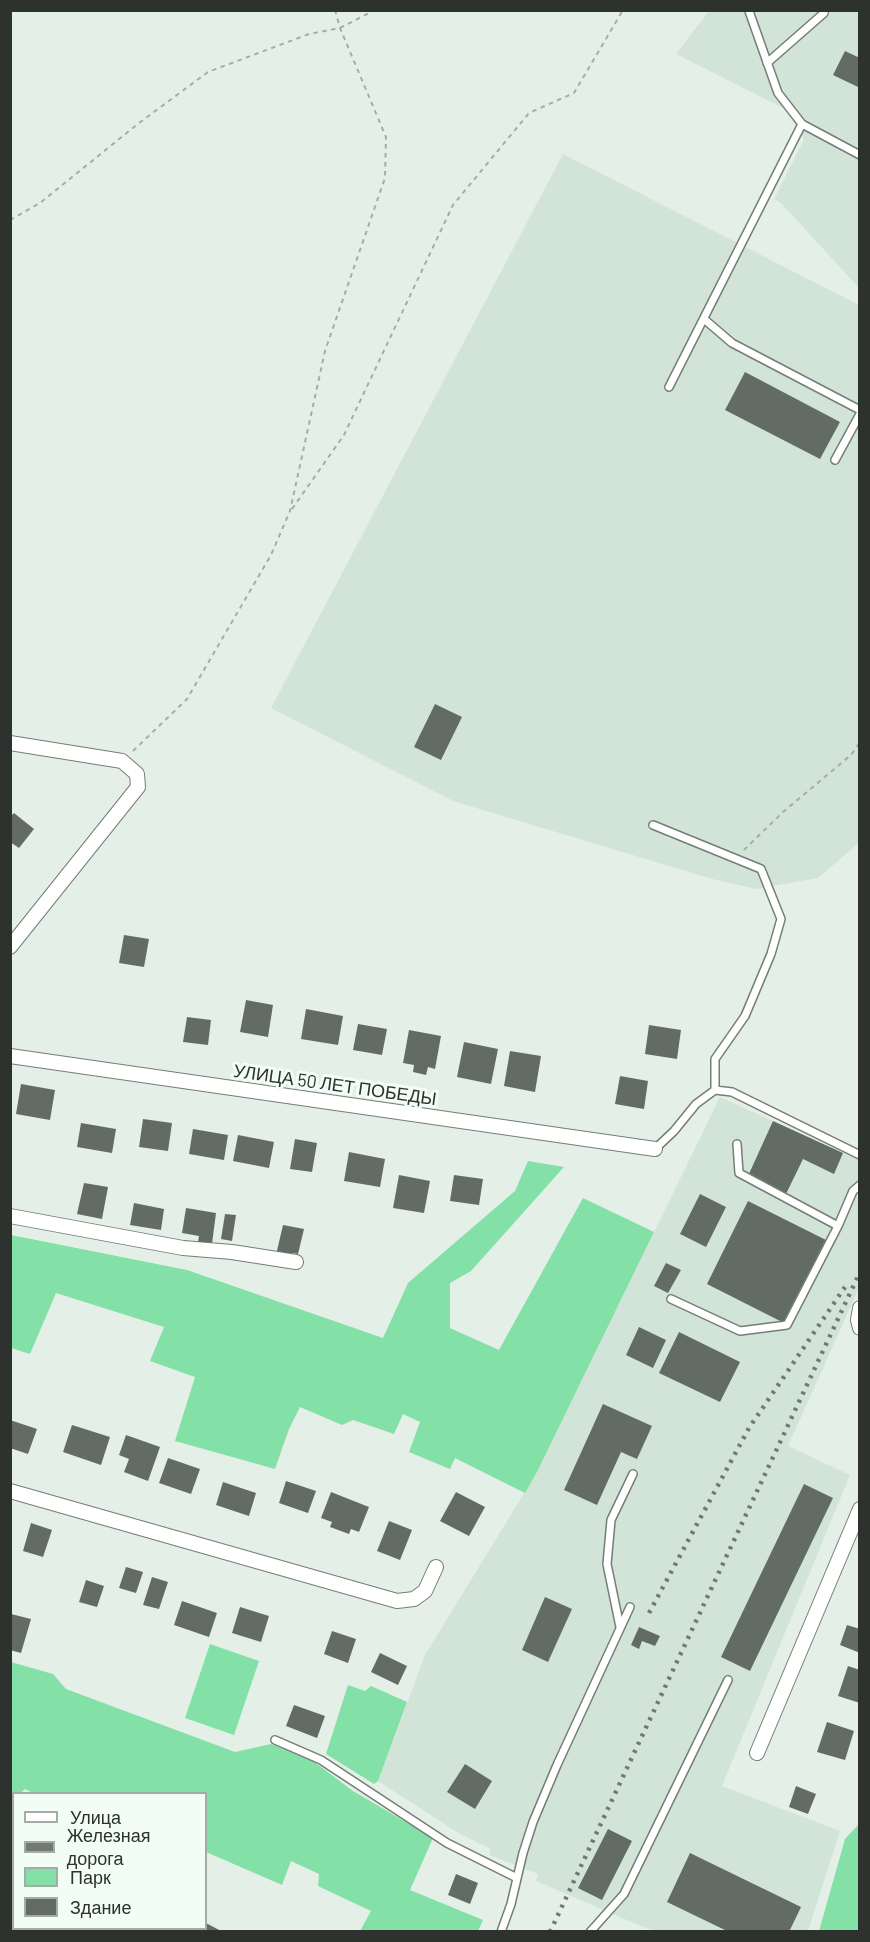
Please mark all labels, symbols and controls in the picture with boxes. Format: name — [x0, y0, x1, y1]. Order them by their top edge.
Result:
street label: УЛИЦА 50 ЛЕТ ПОБЕДЫ — [232, 1060, 438, 1110]
legend — [12, 1792, 207, 1930]
text: Улица — [70, 1806, 121, 1828]
text: Железная дорога — [67, 1824, 151, 1869]
text: Парк — [70, 1866, 111, 1888]
text: Здание — [70, 1896, 131, 1918]

